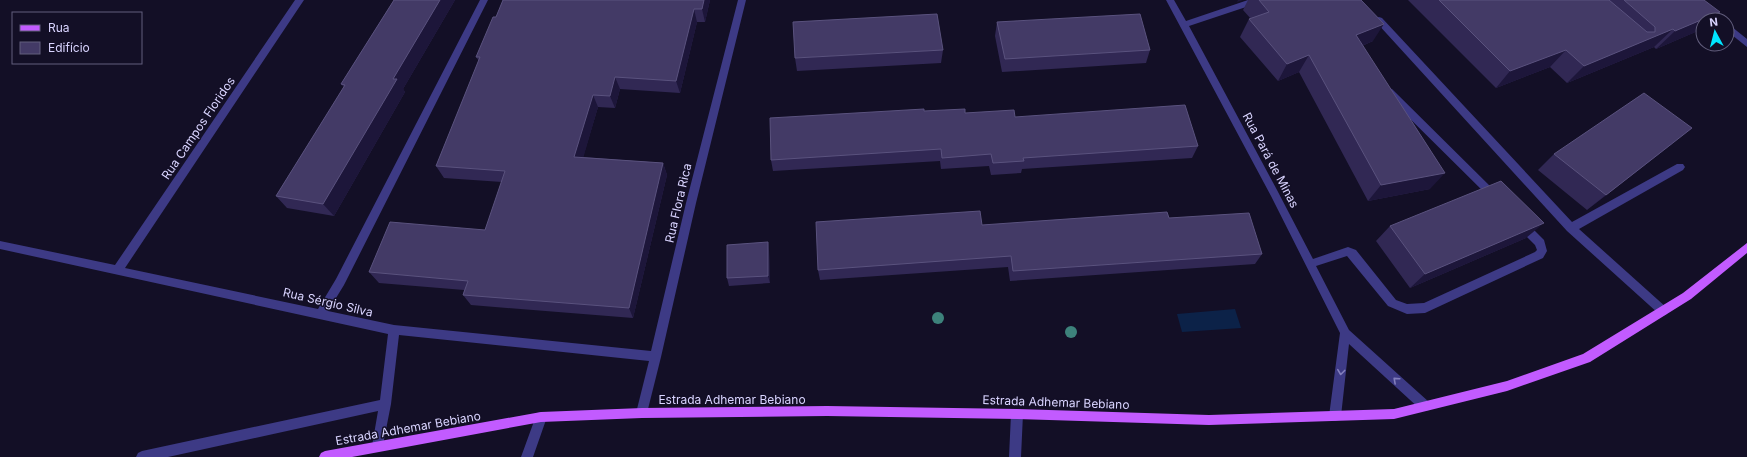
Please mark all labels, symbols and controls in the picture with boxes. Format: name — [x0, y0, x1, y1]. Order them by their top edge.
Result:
legend — [12, 12, 142, 64]
north arrow — [1695, 12, 1735, 52]
text: N — [1709, 15, 1719, 30]
text: Rua — [48, 20, 70, 35]
text: Edifício — [48, 40, 90, 55]
street label: Rua Campos Floridos — [158, 74, 238, 182]
street label: Rua Pará de Minas — [1240, 110, 1302, 210]
street label: Rua Flora Rica — [662, 162, 694, 244]
street label: Rua Sérgio Silva — [282, 284, 374, 320]
one-way arrow — [1336, 369, 1345, 375]
one-way arrow — [1393, 377, 1401, 384]
street label: Estrada Adhemar Bebiano — [658, 392, 806, 407]
street label: Estrada Adhemar Bebiano — [982, 392, 1130, 412]
street label: Estrada Adhemar Bebiano — [334, 408, 482, 448]

